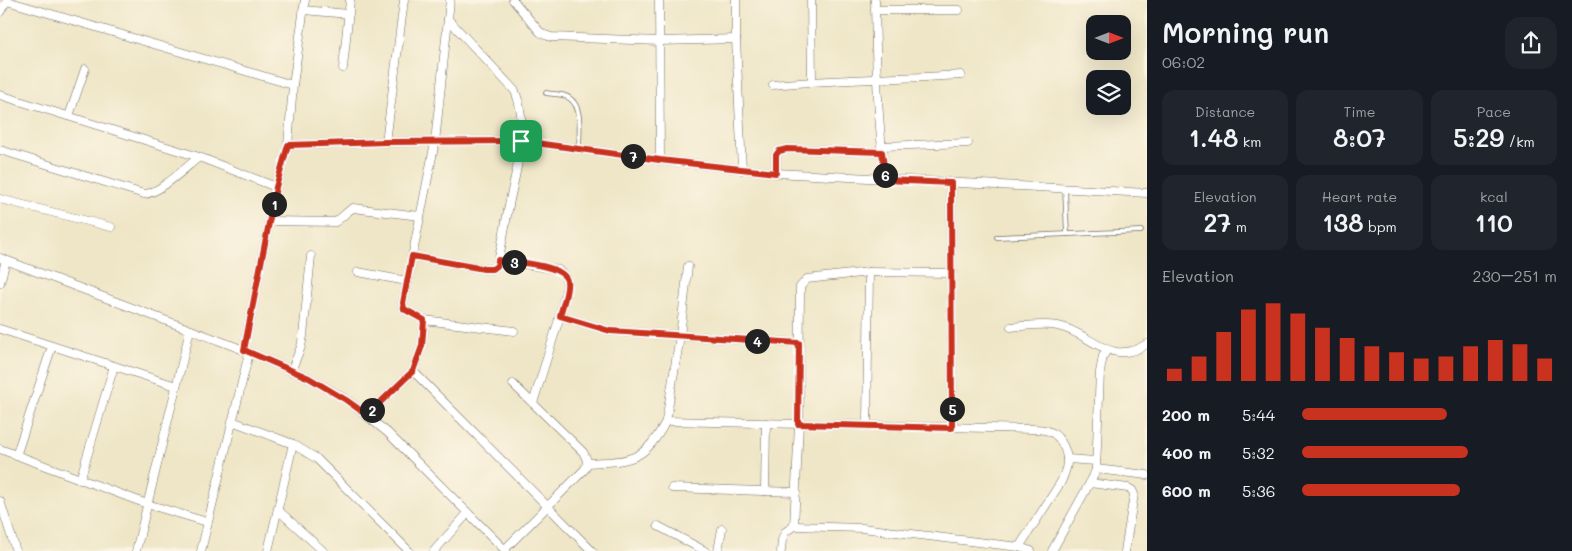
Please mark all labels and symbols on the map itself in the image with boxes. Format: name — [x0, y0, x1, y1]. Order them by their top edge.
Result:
north arrow — [1086, 15, 1131, 60]
pin — [500, 120, 542, 162]
pin: 7 — [620, 144, 646, 168]
pin: 6 — [872, 162, 898, 188]
pin: 1 — [262, 192, 286, 216]
pin: 3 — [502, 250, 526, 274]
pin: 4 — [744, 328, 770, 354]
pin: 5 — [940, 396, 964, 422]
pin: 2 — [360, 398, 384, 422]

